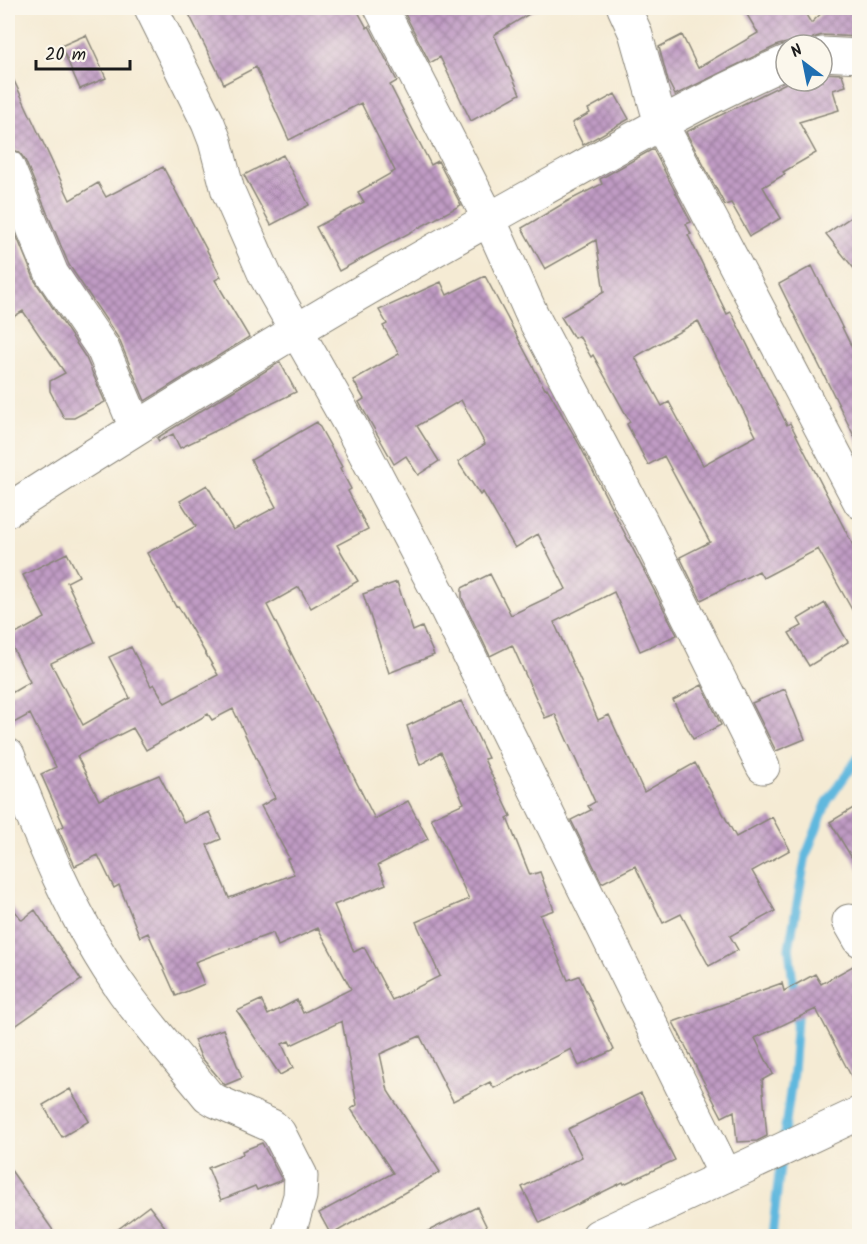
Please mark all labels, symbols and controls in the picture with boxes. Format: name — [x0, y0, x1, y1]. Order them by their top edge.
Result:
scale bar — [36, 33, 130, 71]
north arrow — [774, 33, 834, 93]
text: N — [786, 38, 808, 65]
text: 20 m — [45, 41, 86, 70]

